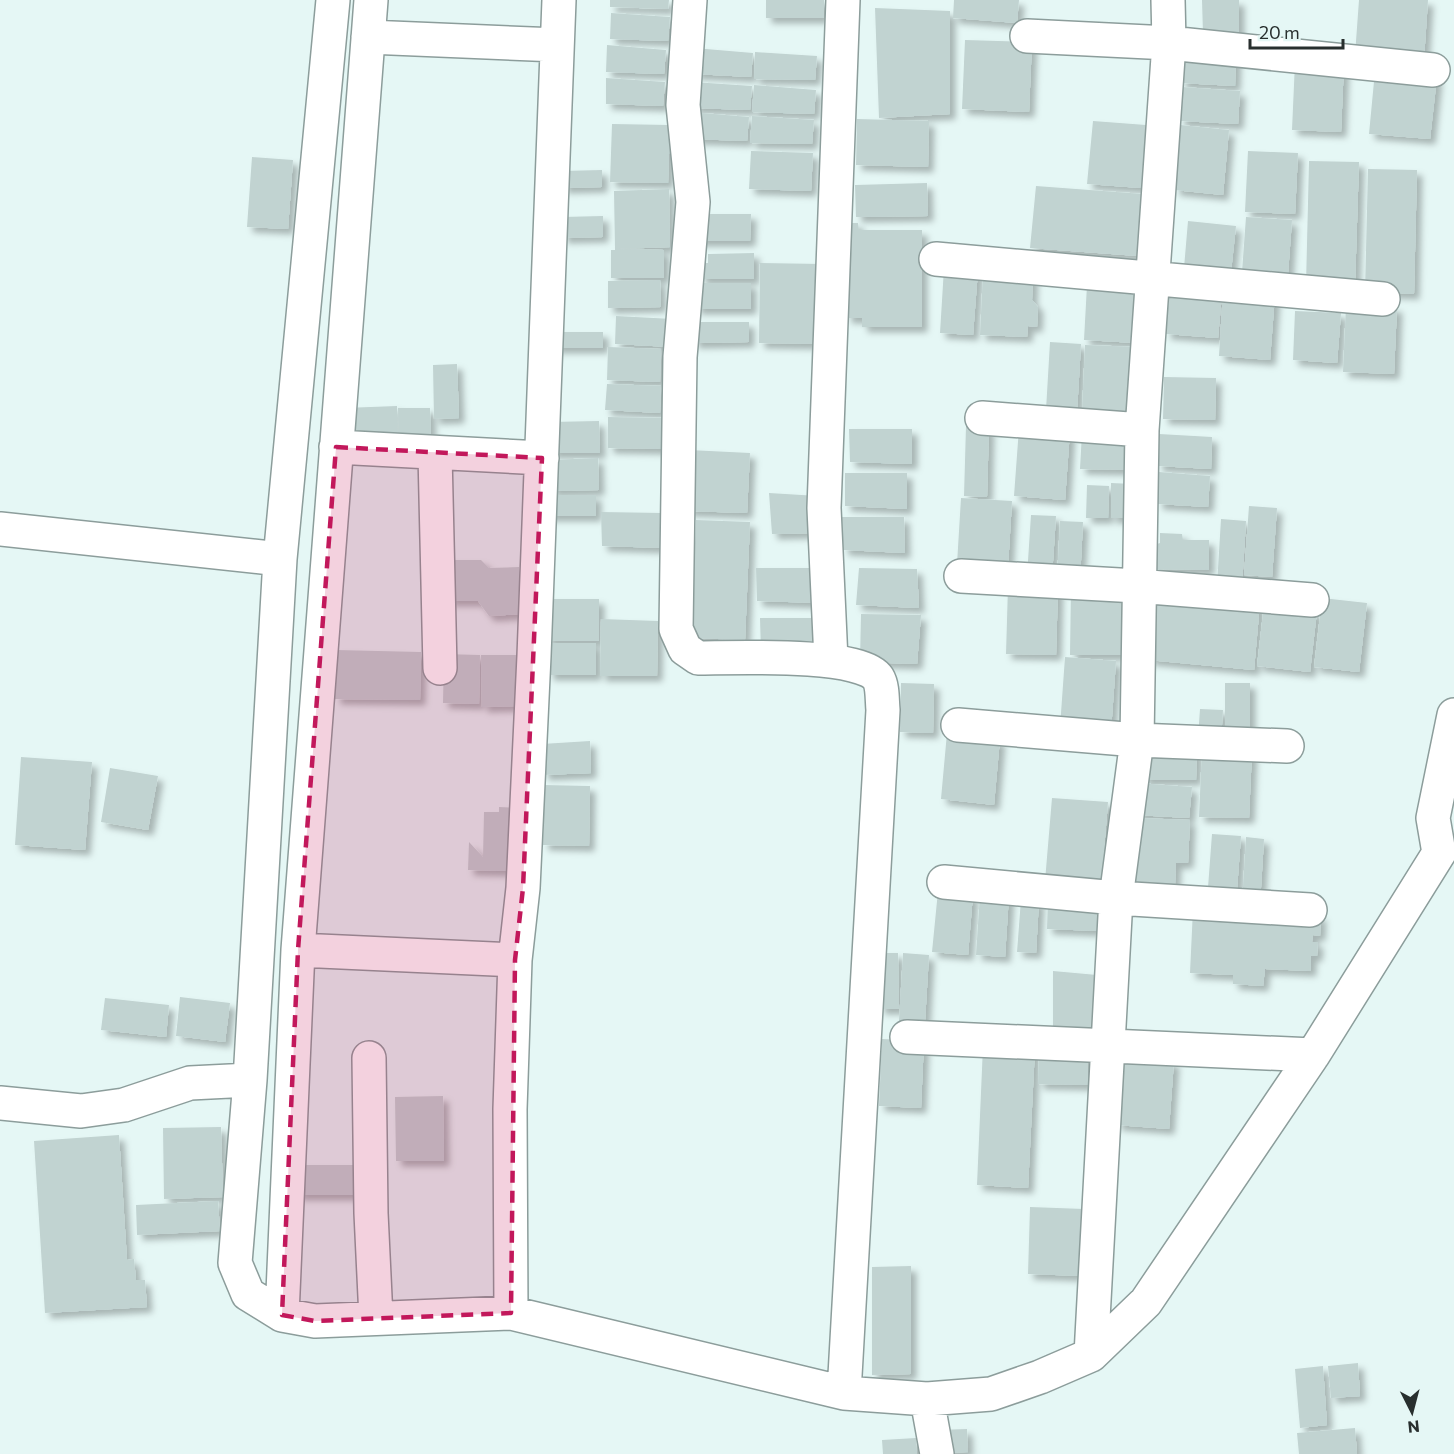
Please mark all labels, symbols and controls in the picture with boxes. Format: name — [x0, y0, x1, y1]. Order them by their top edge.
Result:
scale bar — [1250, 12, 1343, 50]
text: 20 m — [1259, 21, 1300, 43]
north arrow — [1382, 1382, 1442, 1442]
text: N — [1407, 1417, 1421, 1437]

